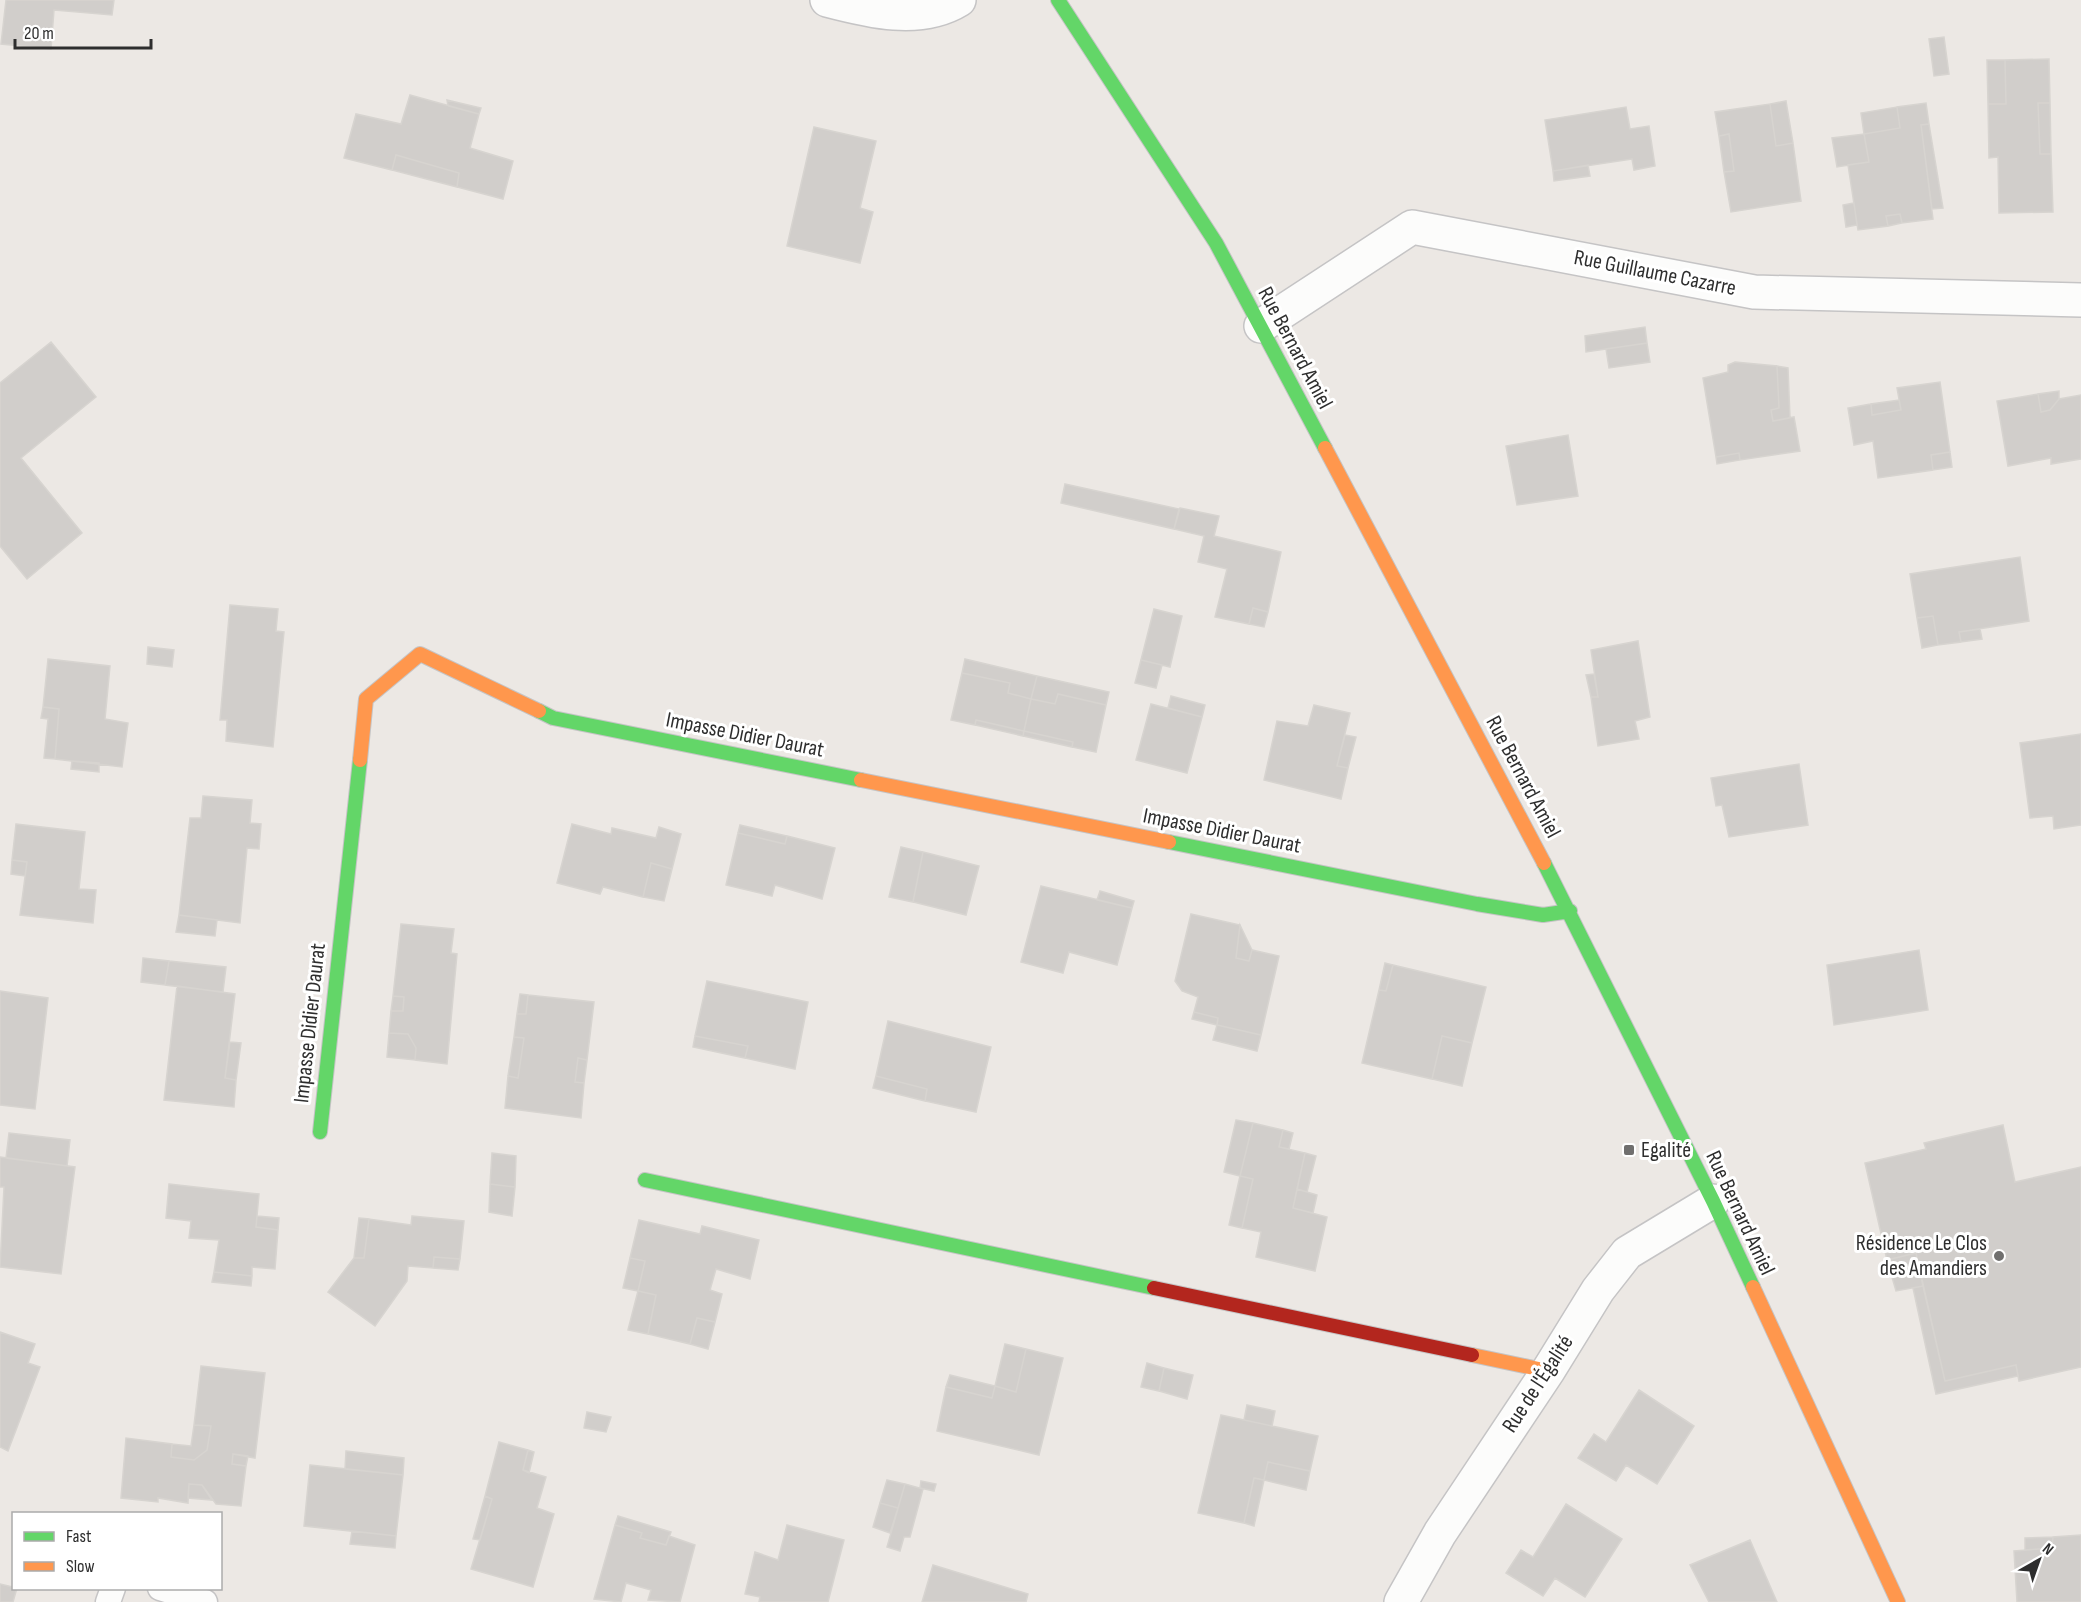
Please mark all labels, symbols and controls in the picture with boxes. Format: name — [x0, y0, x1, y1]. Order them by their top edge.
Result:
scale bar — [15, 12, 152, 50]
text: 20 m — [24, 23, 54, 44]
street label: Rue Guillaume Cazarre — [1572, 244, 1738, 302]
street label: Rue Bernard Amiel — [1252, 282, 1338, 414]
street label: Impasse Didier Daurat — [664, 706, 827, 764]
street label: Rue Bernard Amiel — [1480, 711, 1566, 843]
street label: Impasse Didier Daurat — [1141, 802, 1304, 860]
street label: Impasse Didier Daurat — [288, 942, 332, 1104]
place label: Egalité — [1641, 1137, 1691, 1164]
marker: Egalité — [1622, 1143, 1636, 1157]
street label: Rue Bernard Amiel — [1699, 1146, 1781, 1280]
place label: Résidence Le Clos des Amandiers — [1856, 1230, 1987, 1282]
marker: Résidence Le Clos des Amandiers — [1992, 1249, 2006, 1263]
street label: Rue de l'Égalité — [1496, 1330, 1580, 1438]
legend — [12, 1512, 222, 1590]
text: Fast — [66, 1526, 92, 1547]
north arrow — [2009, 1530, 2069, 1590]
text: N — [2038, 1540, 2057, 1560]
text: Slow — [66, 1556, 95, 1577]

